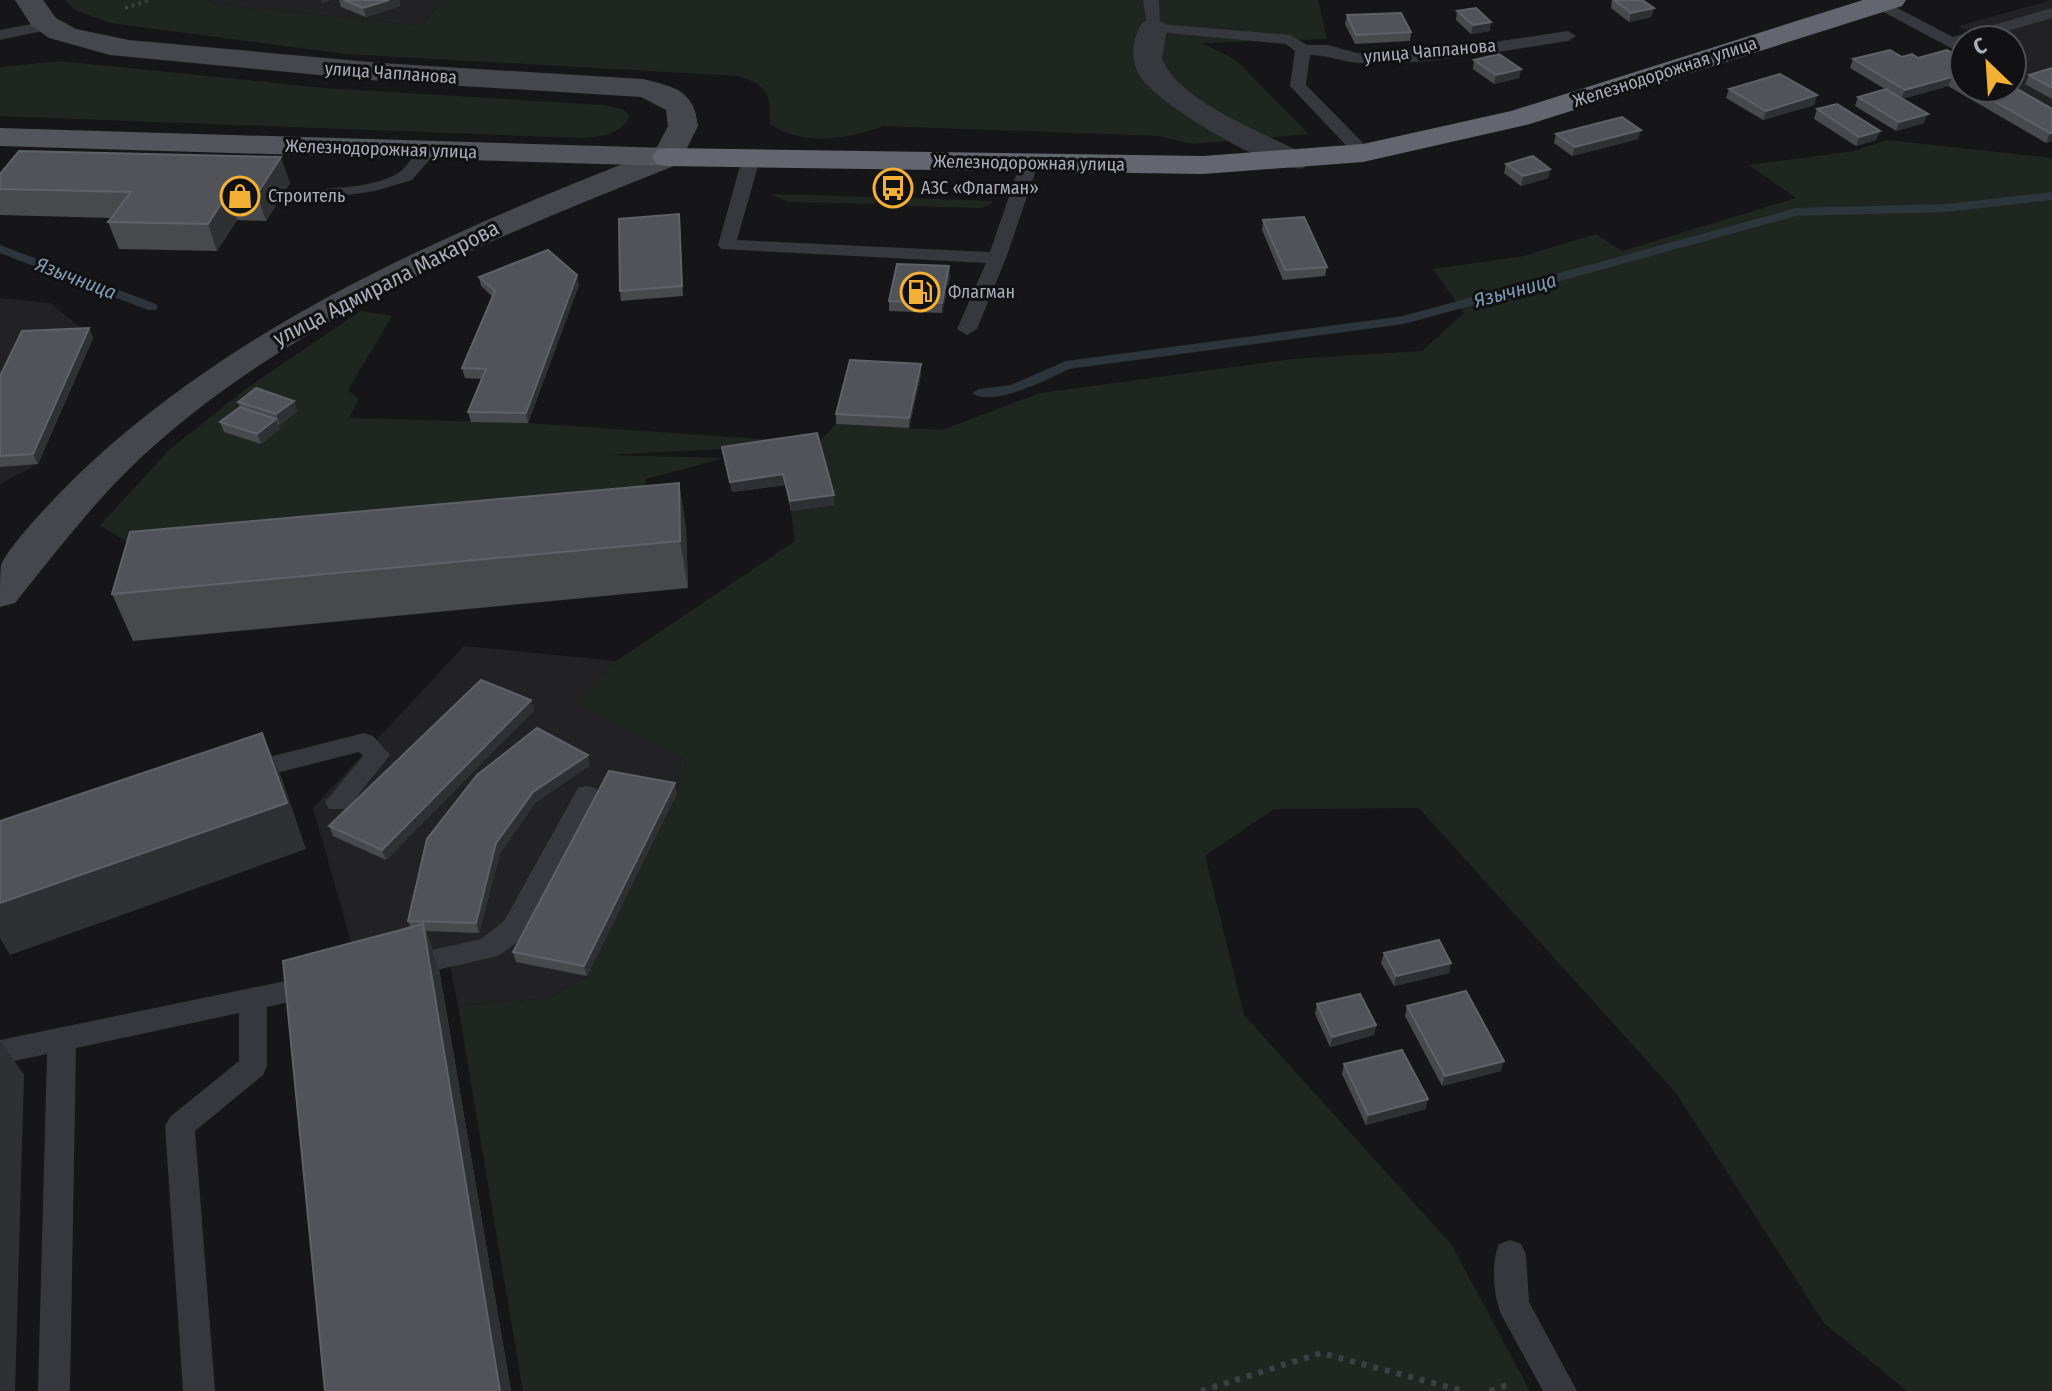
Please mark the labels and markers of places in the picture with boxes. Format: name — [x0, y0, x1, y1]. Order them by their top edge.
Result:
bus stop icon: АЗС «Флагман» — [872, 167, 914, 209]
shop icon: Строитель — [219, 175, 261, 217]
place label: АЗС «Флагман» — [921, 177, 1039, 199]
place label: Строитель — [268, 185, 345, 207]
fuel station icon: Флагман — [899, 271, 941, 313]
place label: Флагман — [948, 281, 1015, 303]

